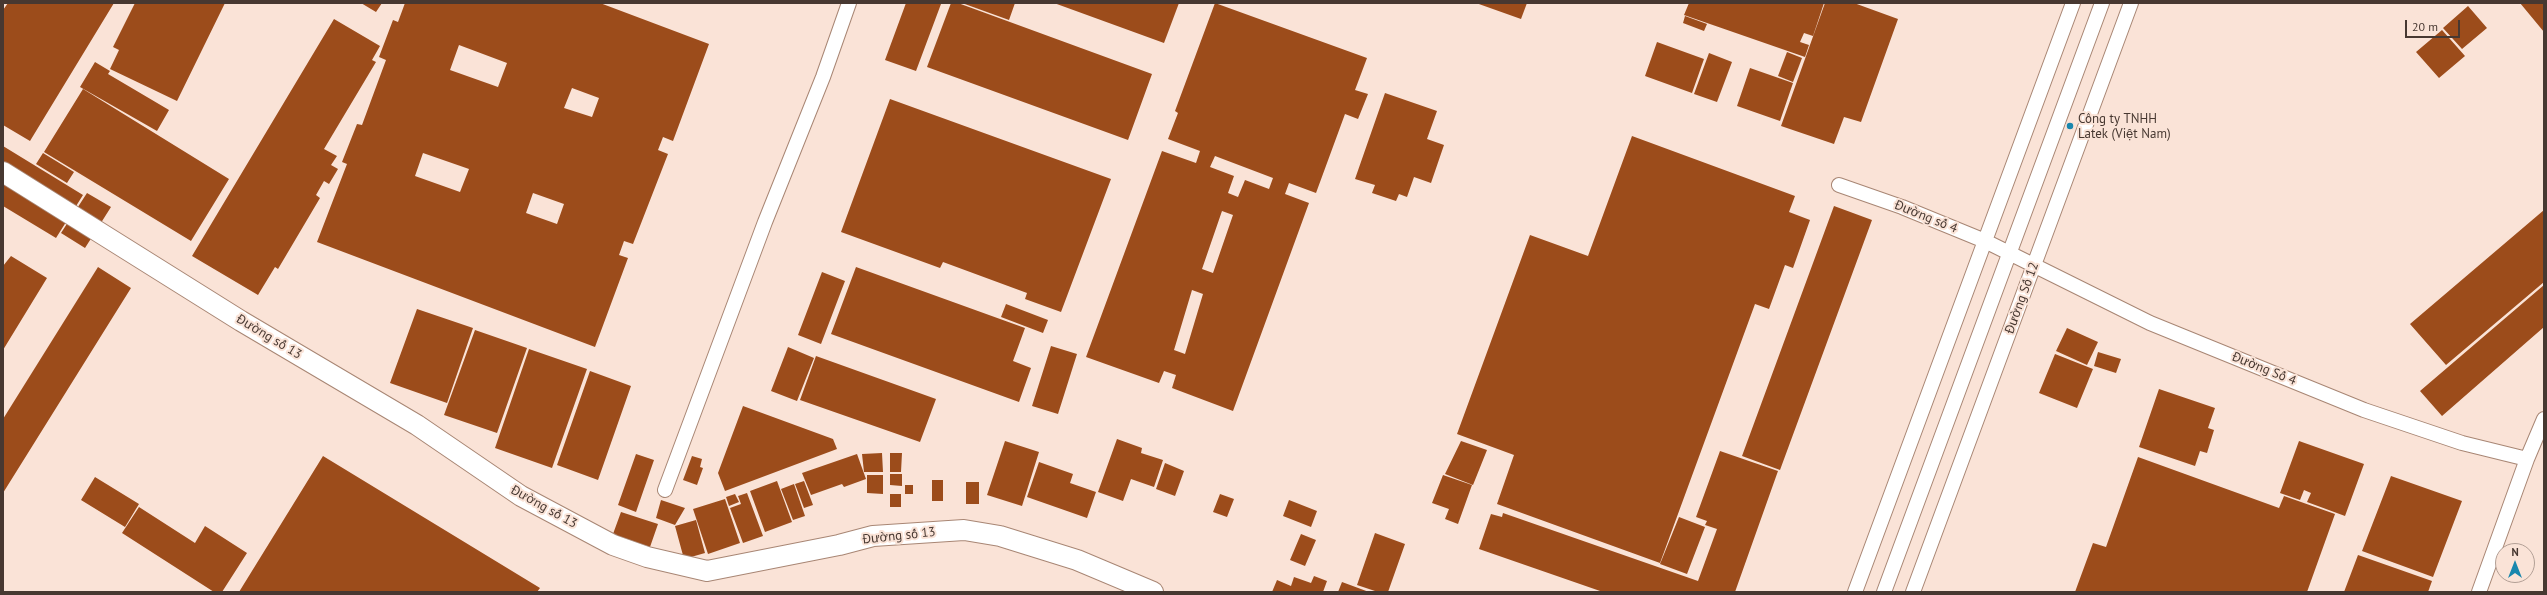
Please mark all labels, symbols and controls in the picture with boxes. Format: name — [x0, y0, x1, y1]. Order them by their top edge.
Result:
scale bar — [2407, 12, 2462, 38]
text: 20 m — [2412, 19, 2438, 34]
place label: Công ty TNHH Latek (Việt Nam) — [2078, 111, 2171, 142]
marker: Công ty TNHH Latek (Việt Nam) — [2065, 121, 2075, 131]
street label: Đường số 4 — [1892, 197, 1960, 237]
street label: Đường Số 12 — [2002, 260, 2042, 336]
street label: Đường số 13 — [234, 311, 304, 363]
street label: Đường Số 4 — [2230, 349, 2298, 389]
street label: Đường số 13 — [508, 482, 580, 532]
street label: Đường số 13 — [862, 524, 936, 548]
north arrow — [2495, 543, 2535, 583]
text: N — [2511, 545, 2519, 559]

